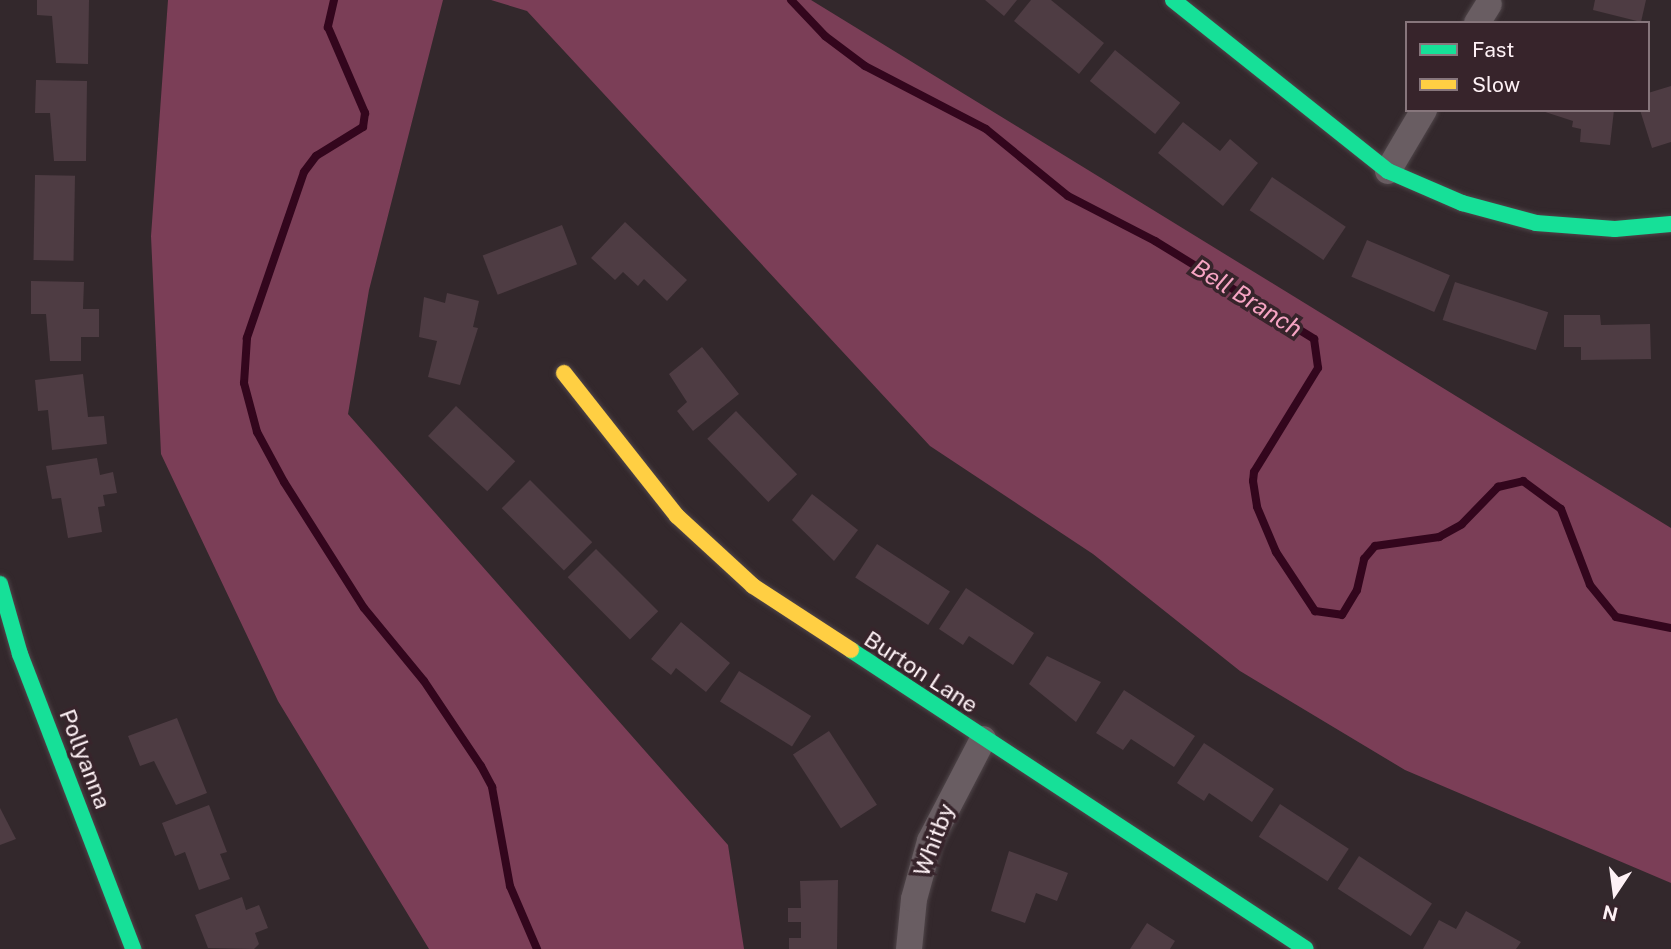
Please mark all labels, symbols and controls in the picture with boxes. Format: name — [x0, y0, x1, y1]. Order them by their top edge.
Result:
legend — [1405, 21, 1650, 112]
text: Fast — [1472, 37, 1514, 62]
text: Slow — [1472, 72, 1520, 97]
water label: Bell Branch — [1187, 253, 1307, 343]
street label: Burton Lane — [859, 625, 983, 719]
street label: Pollyanna — [53, 705, 117, 813]
street label: Whitby — [908, 800, 960, 880]
north arrow — [1580, 858, 1650, 928]
text: N — [1601, 901, 1620, 926]

